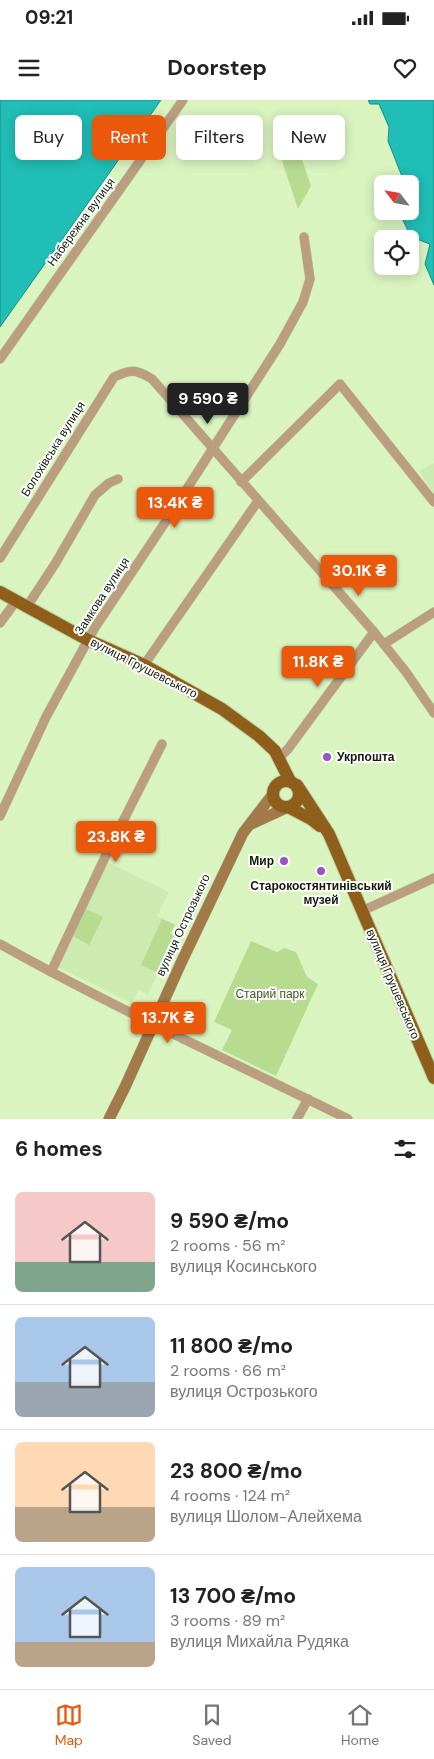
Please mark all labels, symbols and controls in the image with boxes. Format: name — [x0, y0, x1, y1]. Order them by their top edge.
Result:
text: 09:21 — [25, 5, 73, 30]
text: Doorstep — [167, 53, 267, 82]
icon: menu — [15, 54, 43, 82]
icon: heart — [391, 54, 419, 82]
chip: Buy — [15, 115, 82, 160]
chip: Rent — [92, 115, 166, 160]
chip: Filters — [176, 115, 263, 160]
chip: New — [273, 115, 345, 160]
street label: Набережна вулиця — [44, 175, 118, 269]
north arrow — [374, 175, 419, 220]
map controls — [374, 175, 419, 275]
button: locate — [374, 230, 419, 275]
pin: 9 590 ₴ — [162, 382, 254, 425]
text: 9 590 ₴ — [178, 388, 238, 409]
street label: Болохівська вулиця — [17, 398, 89, 500]
pin: 13.4K ₴ — [129, 486, 221, 529]
text: 13.4K ₴ — [148, 492, 202, 513]
street label: Замкова вулиця — [71, 554, 133, 638]
pin: 30.1K ₴ — [313, 554, 405, 597]
text: 30.1K ₴ — [332, 560, 386, 581]
street label: вулиця Грушевського — [88, 634, 201, 702]
pin: 11.8K ₴ — [272, 646, 364, 688]
text: 11.8K ₴ — [293, 651, 343, 672]
place label: Укрпошта — [337, 749, 395, 765]
marker: Укрпошта — [321, 751, 333, 763]
pin: 23.8K ₴ — [70, 820, 162, 863]
text: 23.8K ₴ — [87, 826, 145, 847]
place label: Мир — [249, 853, 274, 869]
marker: Мир — [278, 855, 290, 867]
marker: Старокостянтинівський музей — [315, 865, 327, 877]
street label: вулиця Острозького — [152, 871, 214, 979]
place label: Старокостянтинівський музей — [250, 878, 392, 908]
street label: вулиця Грушевського — [363, 927, 424, 1042]
park label: Старий парк — [235, 986, 305, 1002]
pin: 13.7K ₴ — [122, 1002, 214, 1044]
text: 13.7K ₴ — [142, 1007, 194, 1028]
text: 6 homes — [15, 1135, 103, 1163]
icon: filters — [391, 1135, 419, 1163]
text: 9 590 ₴/mo — [170, 1207, 289, 1235]
icon: home — [55, 1212, 115, 1272]
text: 2 rooms · 56 m² — [170, 1235, 286, 1256]
text: вулиця Косинського — [170, 1256, 317, 1277]
text: 11 800 ₴/mo — [170, 1332, 293, 1360]
icon: home — [55, 1337, 115, 1397]
text: 2 rooms · 66 m² — [170, 1360, 286, 1381]
text: вулиця Острозького — [170, 1381, 318, 1402]
text: 23 800 ₴/mo — [170, 1457, 303, 1485]
icon: home — [55, 1462, 115, 1522]
text: 4 rooms · 124 m² — [170, 1485, 290, 1506]
text: вулиця Шолом-Алейхема — [170, 1506, 362, 1527]
text: 13 700 ₴/mo — [170, 1582, 296, 1610]
icon: home — [55, 1587, 115, 1647]
text: 3 rooms · 89 m² — [170, 1610, 285, 1631]
text: вулиця Михайла Рудяка — [170, 1631, 349, 1652]
tab: Map — [55, 1701, 83, 1749]
tab: Saved — [192, 1701, 232, 1749]
tab: Home — [341, 1701, 379, 1749]

